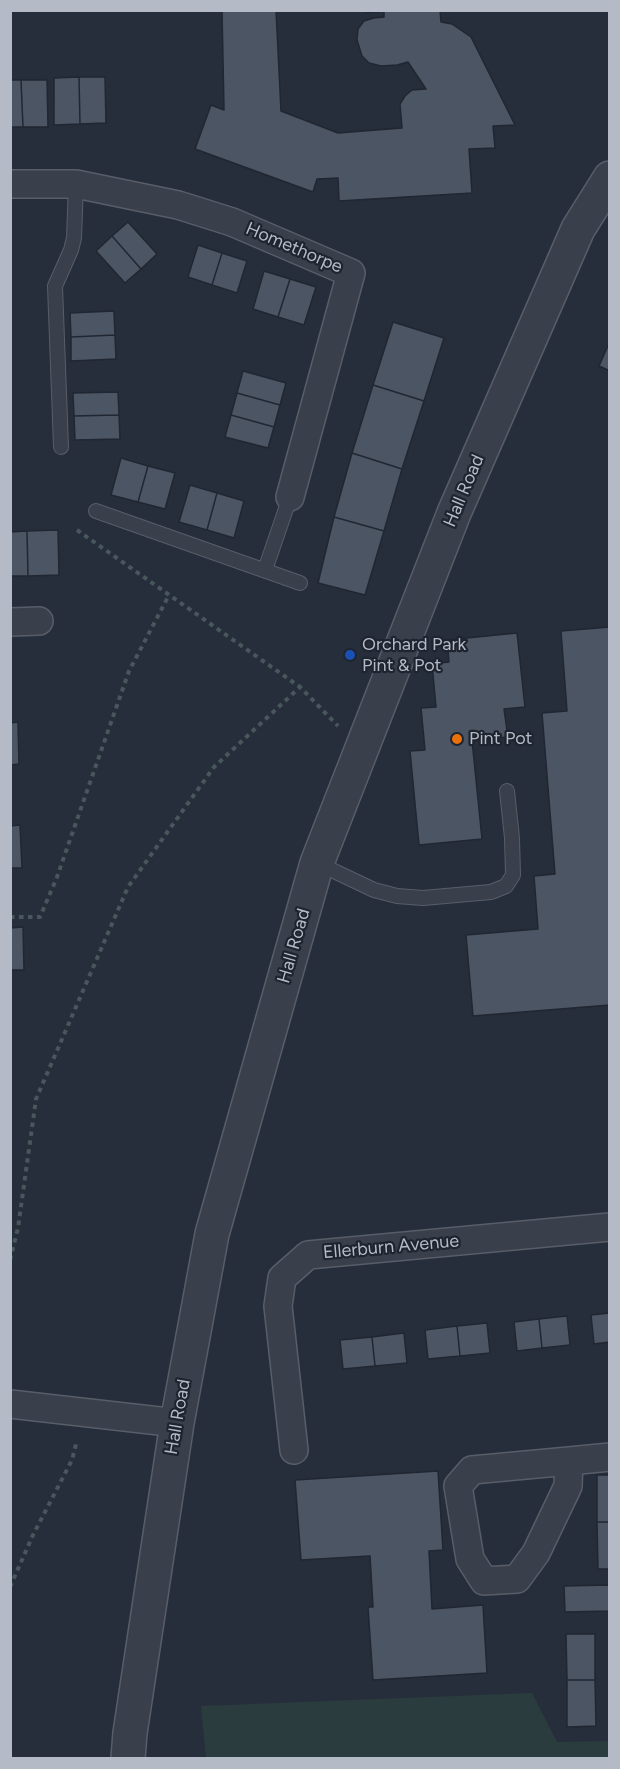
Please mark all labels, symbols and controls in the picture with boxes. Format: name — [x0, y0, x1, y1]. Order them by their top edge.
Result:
street label: Homethorpe — [242, 218, 346, 278]
street label: Hall Road — [439, 452, 489, 530]
place label: Orchard Park Pint & Pot — [362, 634, 466, 676]
marker: Orchard Park Pint & Pot — [343, 648, 357, 662]
place label: Pint Pot — [469, 728, 532, 750]
marker: Pint Pot — [450, 732, 464, 746]
street label: Hall Road — [273, 906, 315, 986]
street label: Ellerburn Avenue — [322, 1230, 460, 1264]
street label: Hall Road — [161, 1377, 195, 1457]

